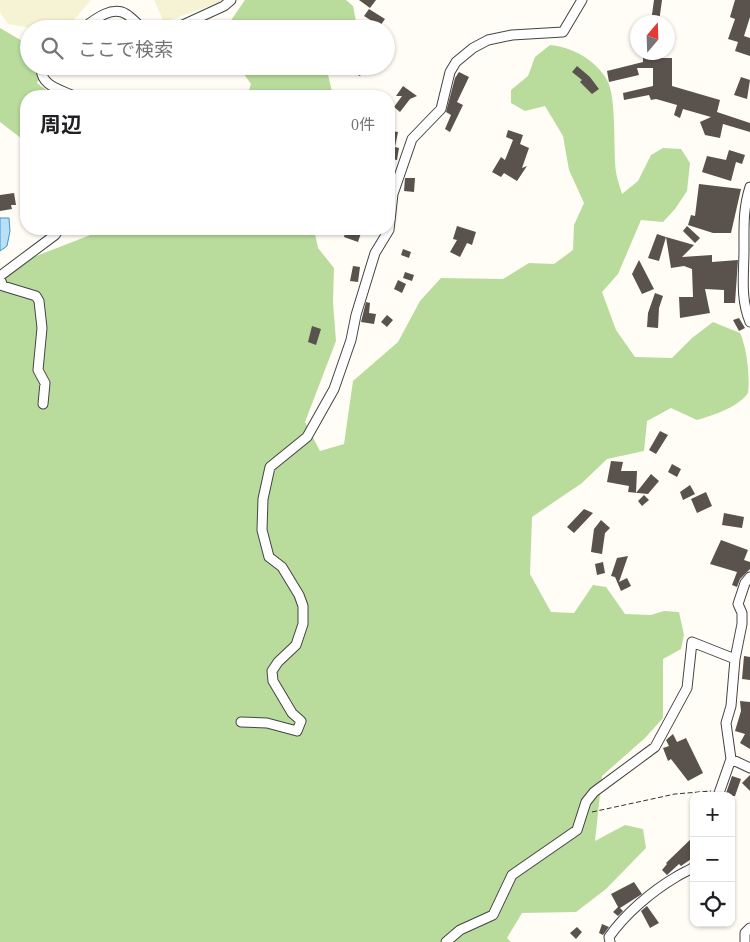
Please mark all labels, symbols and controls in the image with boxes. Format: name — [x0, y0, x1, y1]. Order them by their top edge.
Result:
north arrow — [630, 15, 675, 60]
search box — [20, 20, 395, 75]
icon: search — [38, 34, 66, 62]
text: ここで検索 — [78, 39, 173, 60]
text: 周辺 — [40, 113, 82, 137]
text: 0件 — [351, 116, 375, 133]
map controls — [690, 792, 735, 927]
button: + — [690, 792, 735, 837]
button: − — [690, 837, 735, 882]
button: locate — [690, 882, 735, 927]

